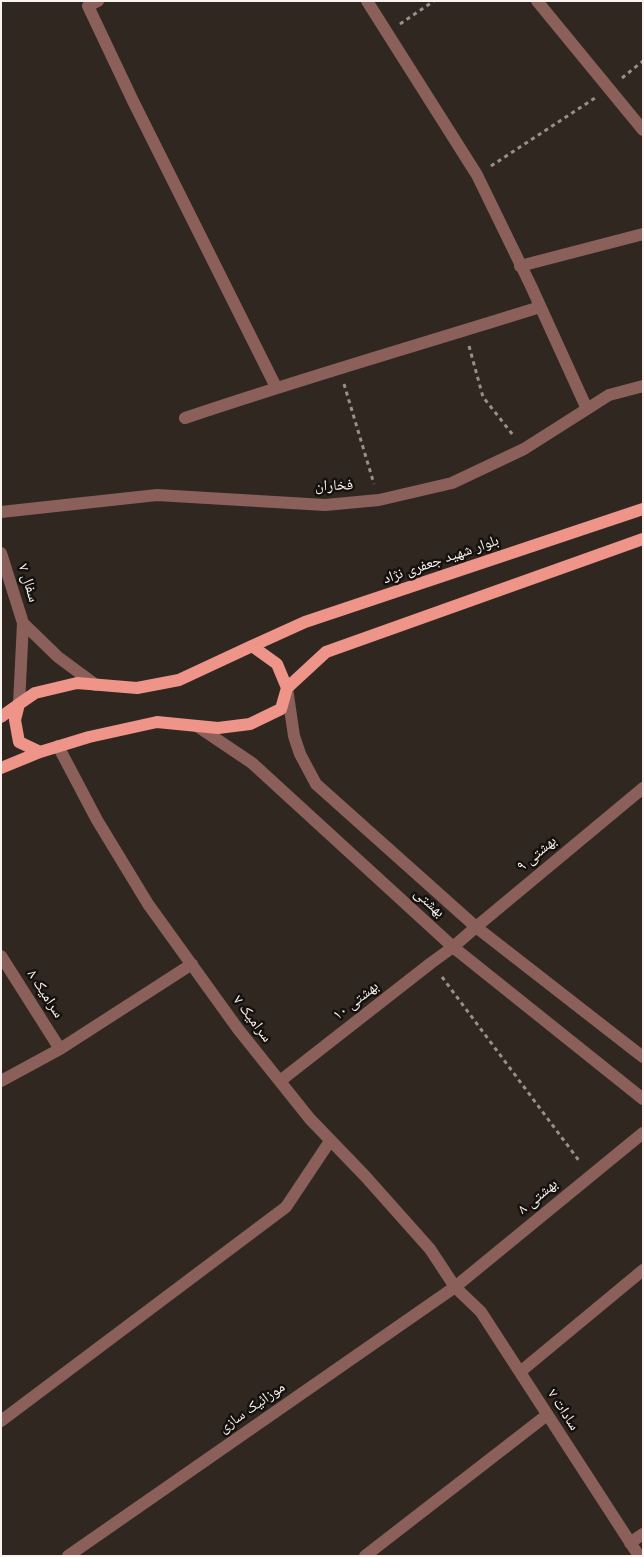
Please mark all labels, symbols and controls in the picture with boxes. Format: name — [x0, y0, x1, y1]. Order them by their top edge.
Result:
street label: فخاران — [315, 476, 353, 496]
street label: بلوار شهید جعفری نژاد — [381, 532, 501, 588]
street label: سفال ۷ — [14, 562, 42, 604]
street label: بهشتی ۹ — [514, 832, 560, 876]
street label: بهشتی — [410, 884, 448, 922]
street label: سرامیک ۸ — [23, 966, 67, 1022]
street label: بهشتی ۱۰ — [330, 978, 382, 1024]
street label: سرامیک ۷ — [229, 992, 275, 1046]
street label: بهشتی ۸ — [515, 1175, 561, 1219]
street label: موزائیک سازی — [215, 1379, 289, 1437]
street label: سادات ۷ — [543, 1386, 583, 1434]

